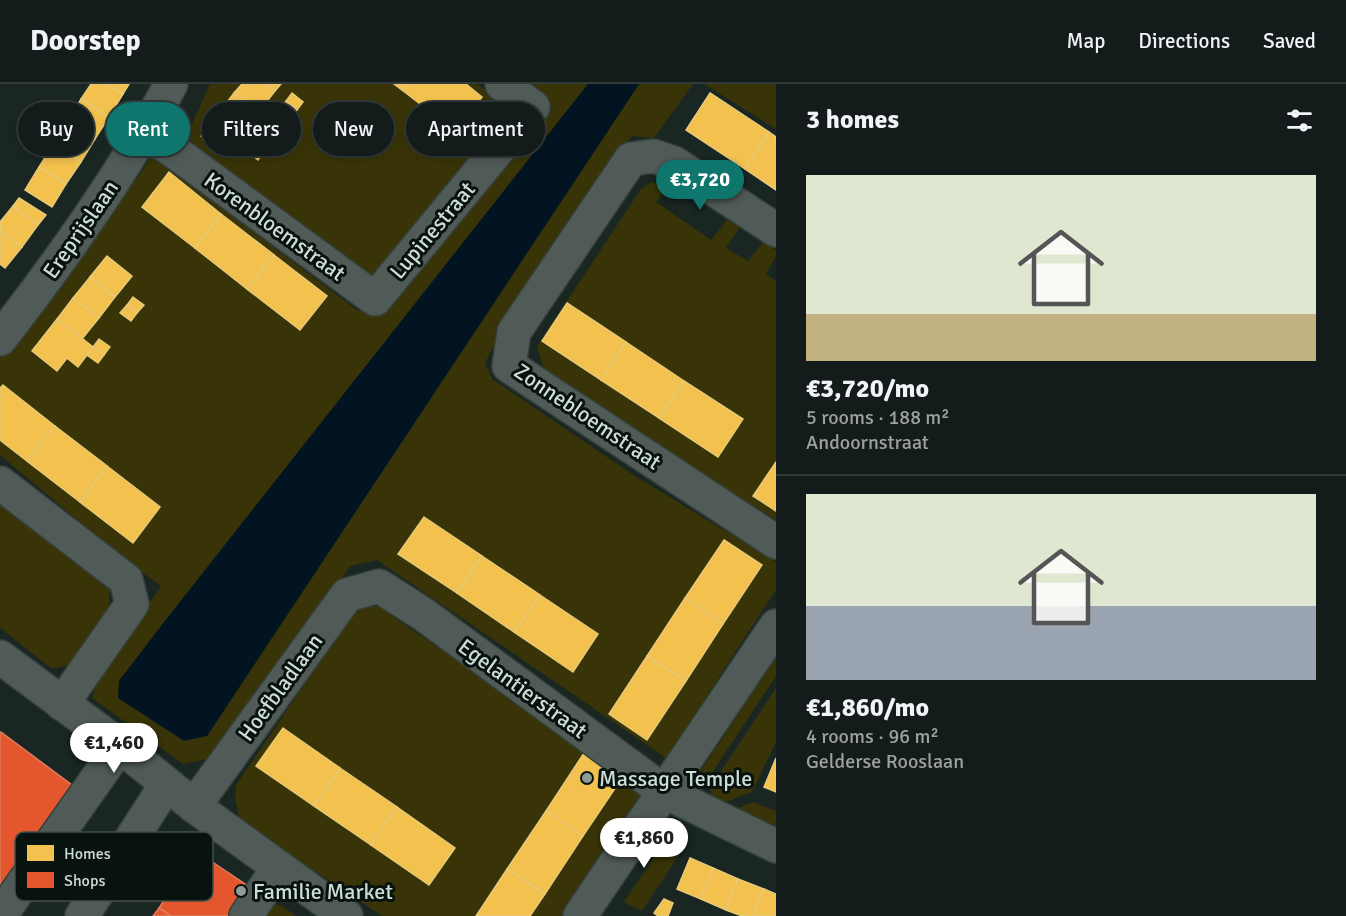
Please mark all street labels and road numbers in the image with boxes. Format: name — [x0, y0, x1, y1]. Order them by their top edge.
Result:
street label: Korenbloemstraat — [199, 166, 351, 287]
street label: Ereprijslaan — [37, 175, 124, 284]
street label: Lupinestraat — [384, 176, 481, 284]
street label: Zonnebloemstraat — [509, 357, 666, 476]
street label: Hoefbladlaan — [232, 628, 328, 746]
street label: Egelantierstraat — [453, 633, 593, 744]

